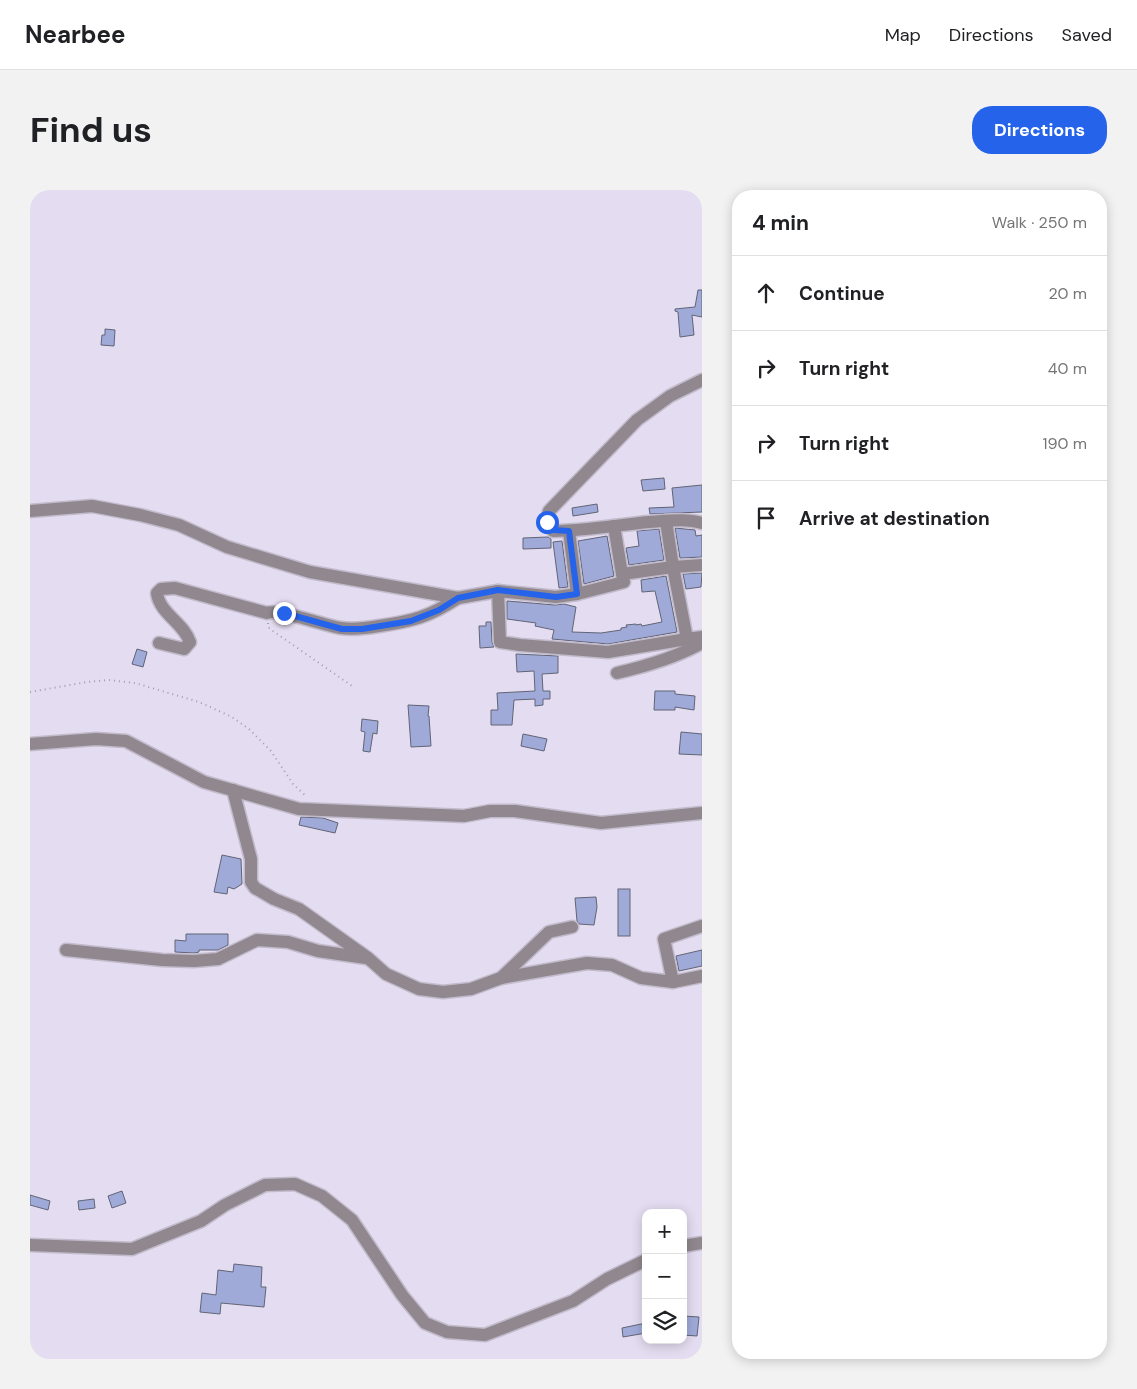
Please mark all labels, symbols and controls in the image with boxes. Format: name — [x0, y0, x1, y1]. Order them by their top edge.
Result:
text: Nearbee — [25, 19, 125, 50]
text: Map — [885, 23, 921, 47]
text: Directions — [949, 23, 1034, 47]
text: Saved — [1062, 23, 1112, 47]
button: Directions — [972, 106, 1107, 154]
text: Find us — [30, 107, 152, 153]
text: 4 min — [752, 209, 809, 237]
text: Walk · 250 m — [992, 212, 1087, 233]
icon: ahead — [752, 279, 780, 307]
text: Continue — [799, 281, 885, 306]
text: 20 m — [1048, 283, 1087, 304]
icon: right — [752, 354, 780, 382]
text: Turn right — [799, 356, 889, 381]
text: 40 m — [1048, 358, 1087, 379]
icon: right — [752, 429, 780, 457]
text: Turn right — [799, 431, 889, 456]
text: 190 m — [1043, 433, 1087, 454]
icon: arrive — [752, 504, 780, 532]
text: Arrive at destination — [799, 506, 990, 531]
route start — [536, 511, 559, 534]
route end — [273, 602, 296, 625]
map controls — [642, 1209, 687, 1344]
button: + — [642, 1209, 687, 1254]
button: − — [642, 1254, 687, 1299]
button: layers — [642, 1299, 687, 1344]

